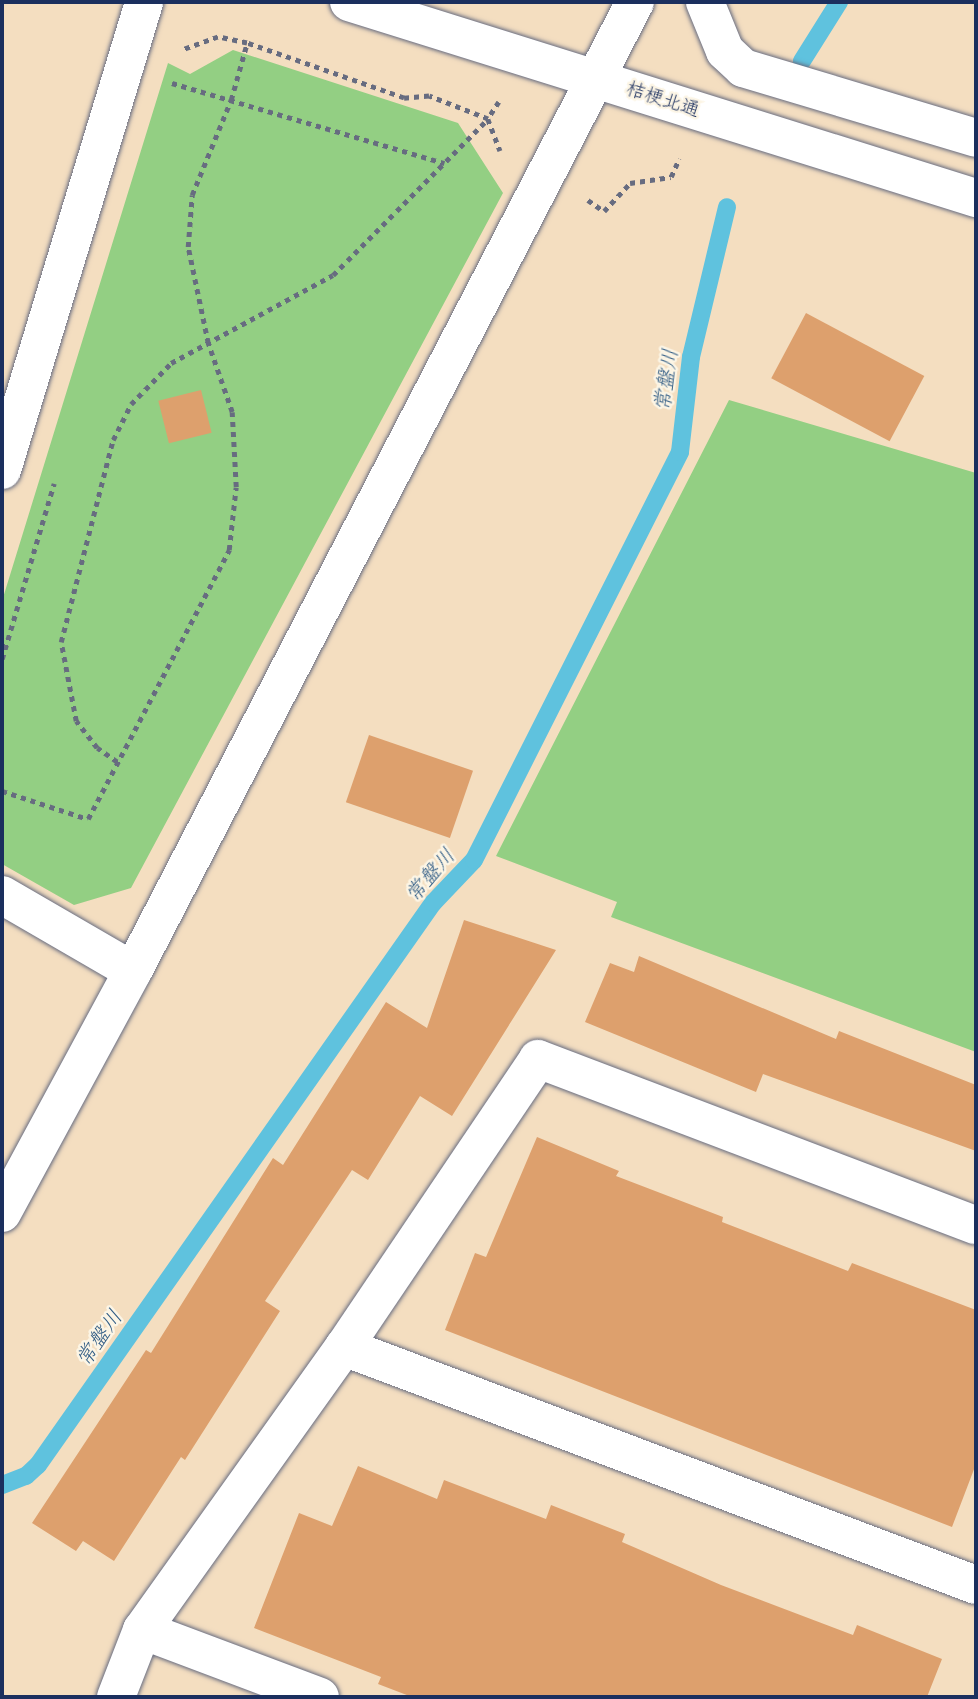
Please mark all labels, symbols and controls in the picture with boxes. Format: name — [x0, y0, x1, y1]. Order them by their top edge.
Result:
street label: 桔梗北通 — [623, 76, 703, 122]
water label: 常盤川 — [649, 347, 683, 413]
water label: 常盤川 — [400, 843, 460, 907]
water label: 常盤川 — [71, 1305, 127, 1371]

